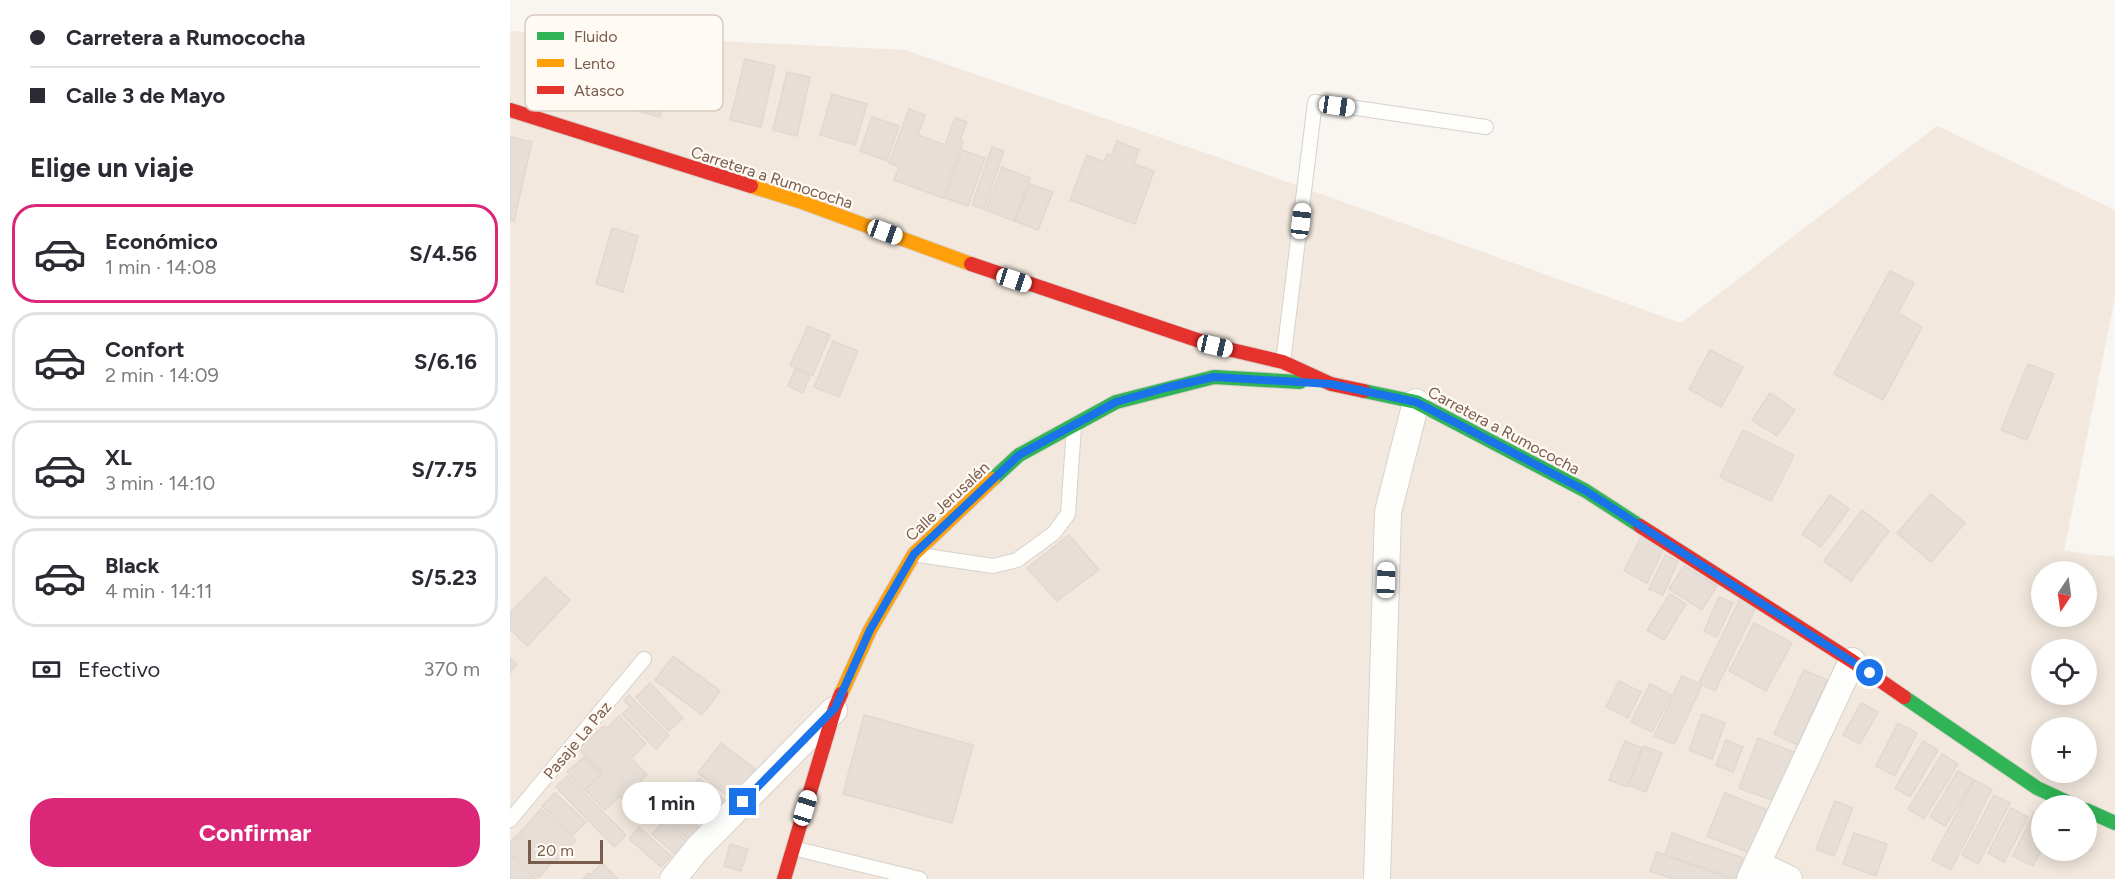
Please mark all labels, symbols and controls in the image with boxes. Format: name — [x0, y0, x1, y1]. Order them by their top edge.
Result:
legend — [525, 15, 723, 111]
text: Carretera a Rumococha — [66, 24, 305, 51]
text: Fluido — [574, 27, 618, 46]
text: Lento — [574, 54, 615, 73]
text: Atasco — [574, 81, 624, 100]
text: Calle 3 de Mayo — [66, 82, 225, 109]
car — [1318, 95, 1356, 117]
street label: Carretera a Rumococha — [688, 142, 855, 213]
text: Elige un viaje — [30, 151, 194, 184]
car — [1290, 202, 1312, 240]
car — [865, 217, 905, 247]
icon: car — [33, 227, 87, 281]
text: Económico — [105, 228, 218, 255]
text: S/4.56 — [409, 240, 477, 267]
text: 1 min · 14:08 — [105, 255, 217, 279]
car — [994, 266, 1034, 294]
car — [1195, 333, 1235, 359]
icon: car — [33, 335, 87, 389]
text: Confort — [105, 336, 185, 363]
text: S/6.16 — [414, 348, 477, 375]
text: 2 min · 14:09 — [105, 363, 219, 387]
street label: Carretera a Rumococha — [1425, 382, 1583, 479]
icon: car — [33, 443, 87, 497]
text: XL — [105, 444, 132, 471]
text: S/7.75 — [411, 456, 477, 483]
street label: Calle Jerusalén — [902, 458, 993, 545]
text: 3 min · 14:10 — [105, 471, 215, 495]
icon: car — [33, 551, 87, 605]
text: Black — [105, 552, 159, 579]
north arrow — [2031, 561, 2097, 627]
map controls — [2031, 561, 2097, 861]
car — [1376, 562, 1396, 598]
text: S/5.23 — [411, 564, 477, 591]
text: 4 min · 14:11 — [105, 579, 212, 603]
button: locate — [2031, 639, 2097, 705]
icon: cash — [30, 653, 63, 686]
text: Efectivo — [78, 656, 160, 683]
text: 370 m — [424, 657, 480, 681]
route start — [1856, 659, 1883, 686]
street label: Pasaje La Paz — [539, 698, 615, 783]
button: + — [2031, 717, 2097, 783]
callout: 1 min — [623, 781, 722, 823]
route end — [729, 788, 756, 815]
car — [791, 788, 819, 828]
text: 1 min — [648, 791, 695, 815]
button: − — [2031, 795, 2097, 861]
button: Confirmar — [30, 798, 480, 867]
scale bar — [528, 837, 603, 864]
text: 20 m — [537, 841, 574, 860]

